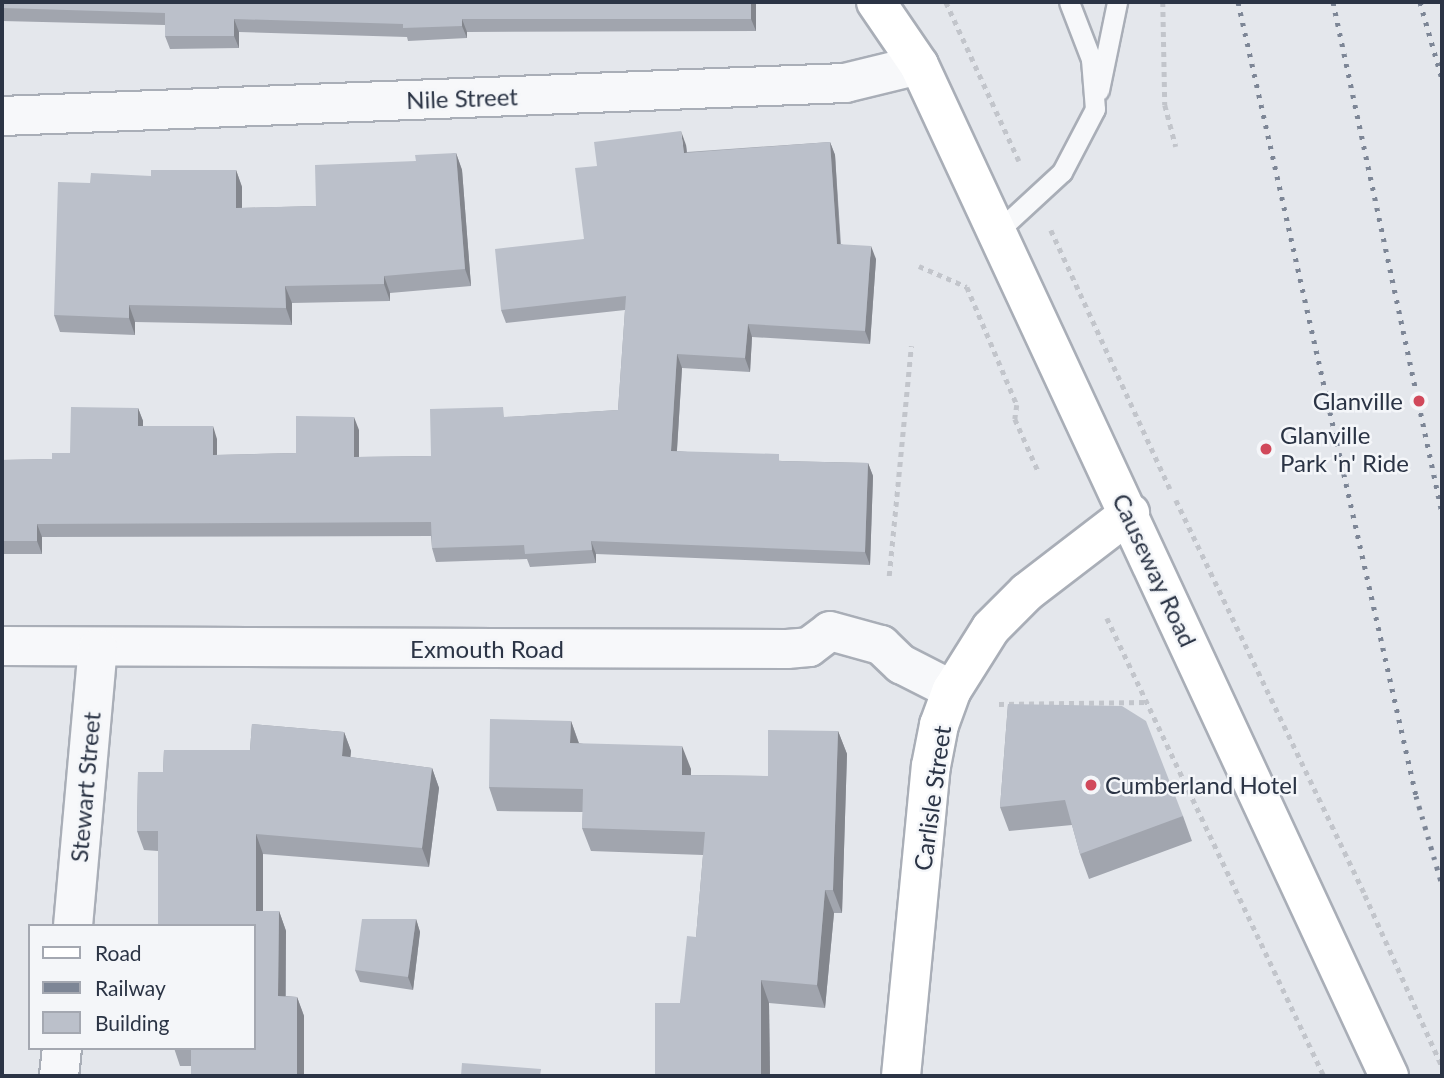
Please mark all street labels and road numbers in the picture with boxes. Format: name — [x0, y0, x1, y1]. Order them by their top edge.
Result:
street label: Nile Street — [406, 82, 518, 114]
street label: Causeway Road — [1107, 489, 1203, 651]
street label: Exmouth Road — [410, 635, 564, 663]
street label: Stewart Street — [64, 711, 106, 863]
street label: Carlisle Street — [908, 724, 956, 872]

